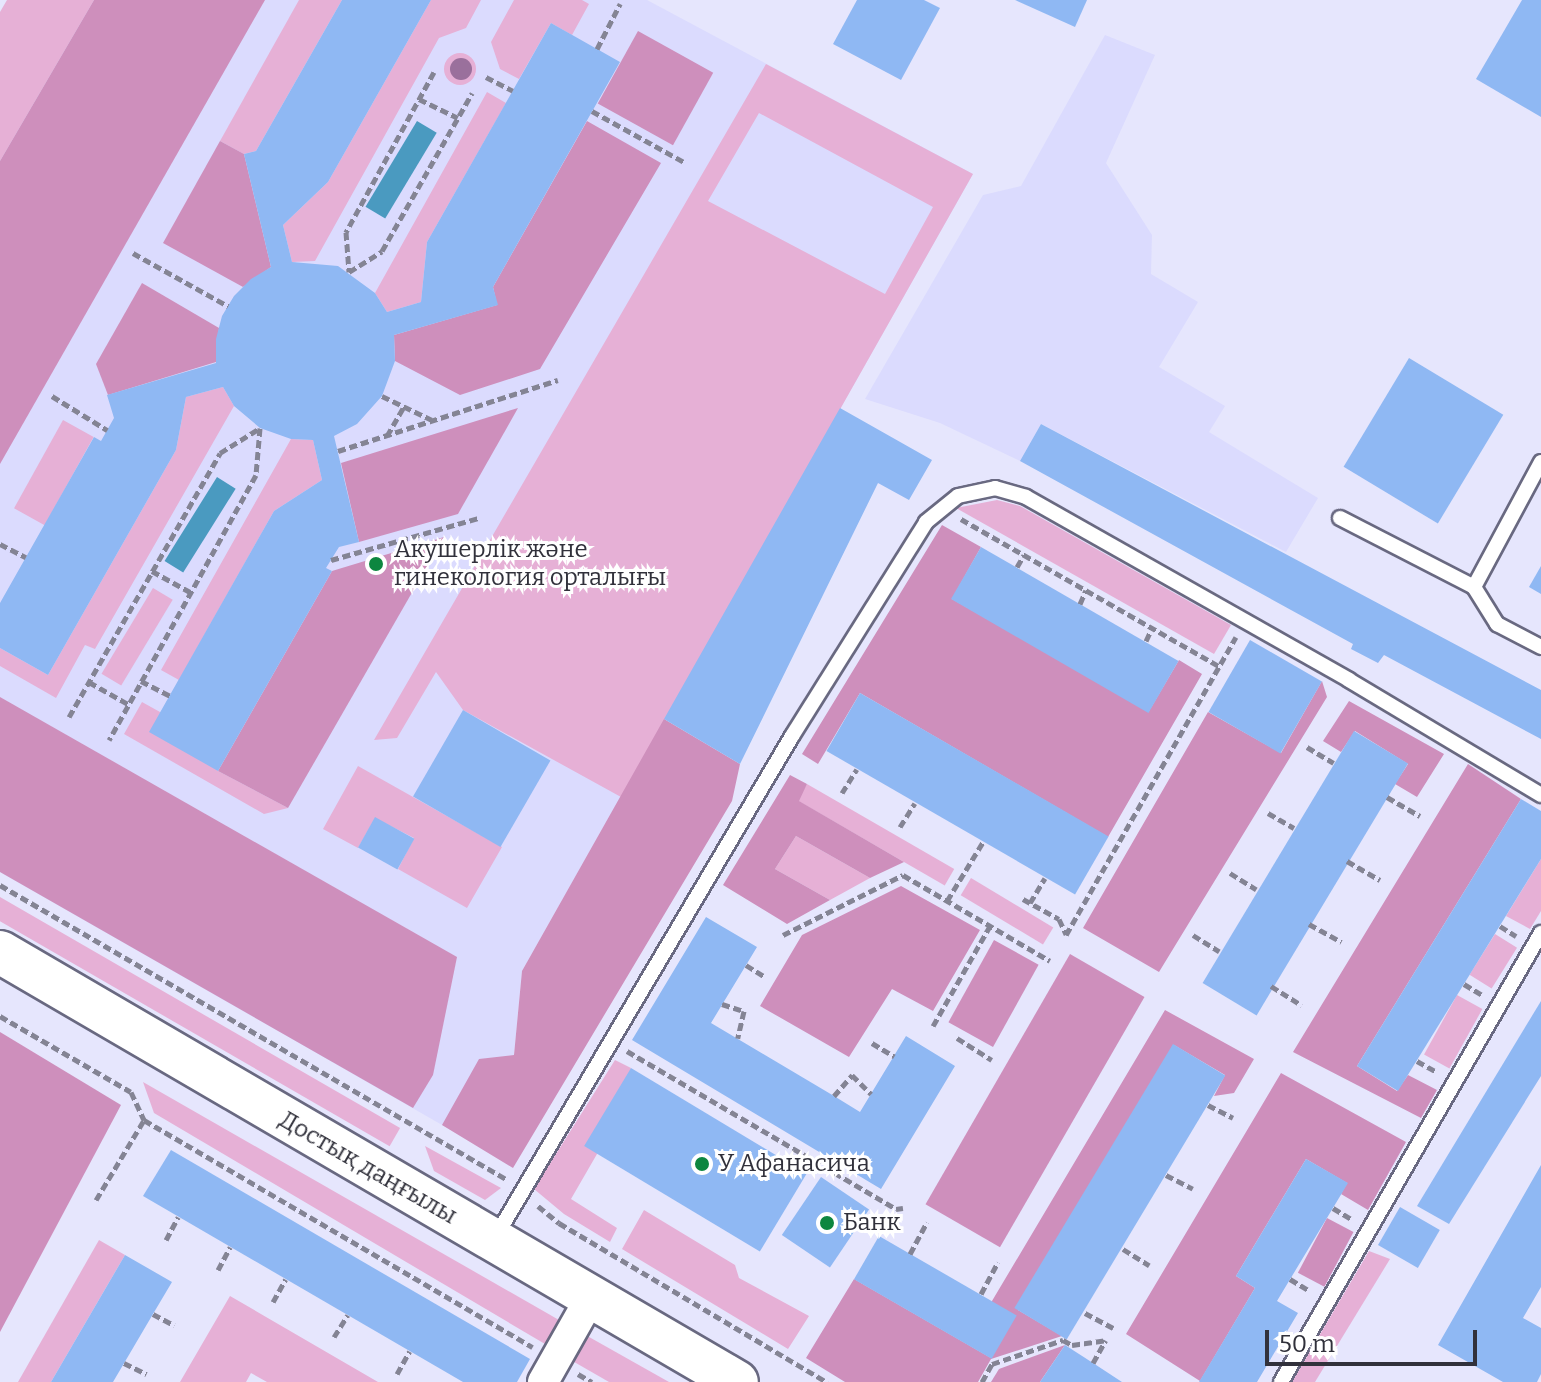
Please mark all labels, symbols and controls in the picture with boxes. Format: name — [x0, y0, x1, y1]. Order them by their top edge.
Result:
place label: Акушерлік және гинекология орталығы — [394, 536, 666, 592]
marker: Акушерлік және гинекология орталығы — [365, 553, 387, 575]
street label: Достық даңғылы — [274, 1106, 462, 1230]
place label: У Афанасича — [718, 1150, 870, 1178]
marker: У Афанасича — [693, 1155, 711, 1173]
place label: Банк — [843, 1209, 901, 1237]
marker: Банк — [818, 1214, 836, 1232]
scale bar — [1269, 1314, 1481, 1364]
text: 50 m — [1279, 1330, 1335, 1358]

